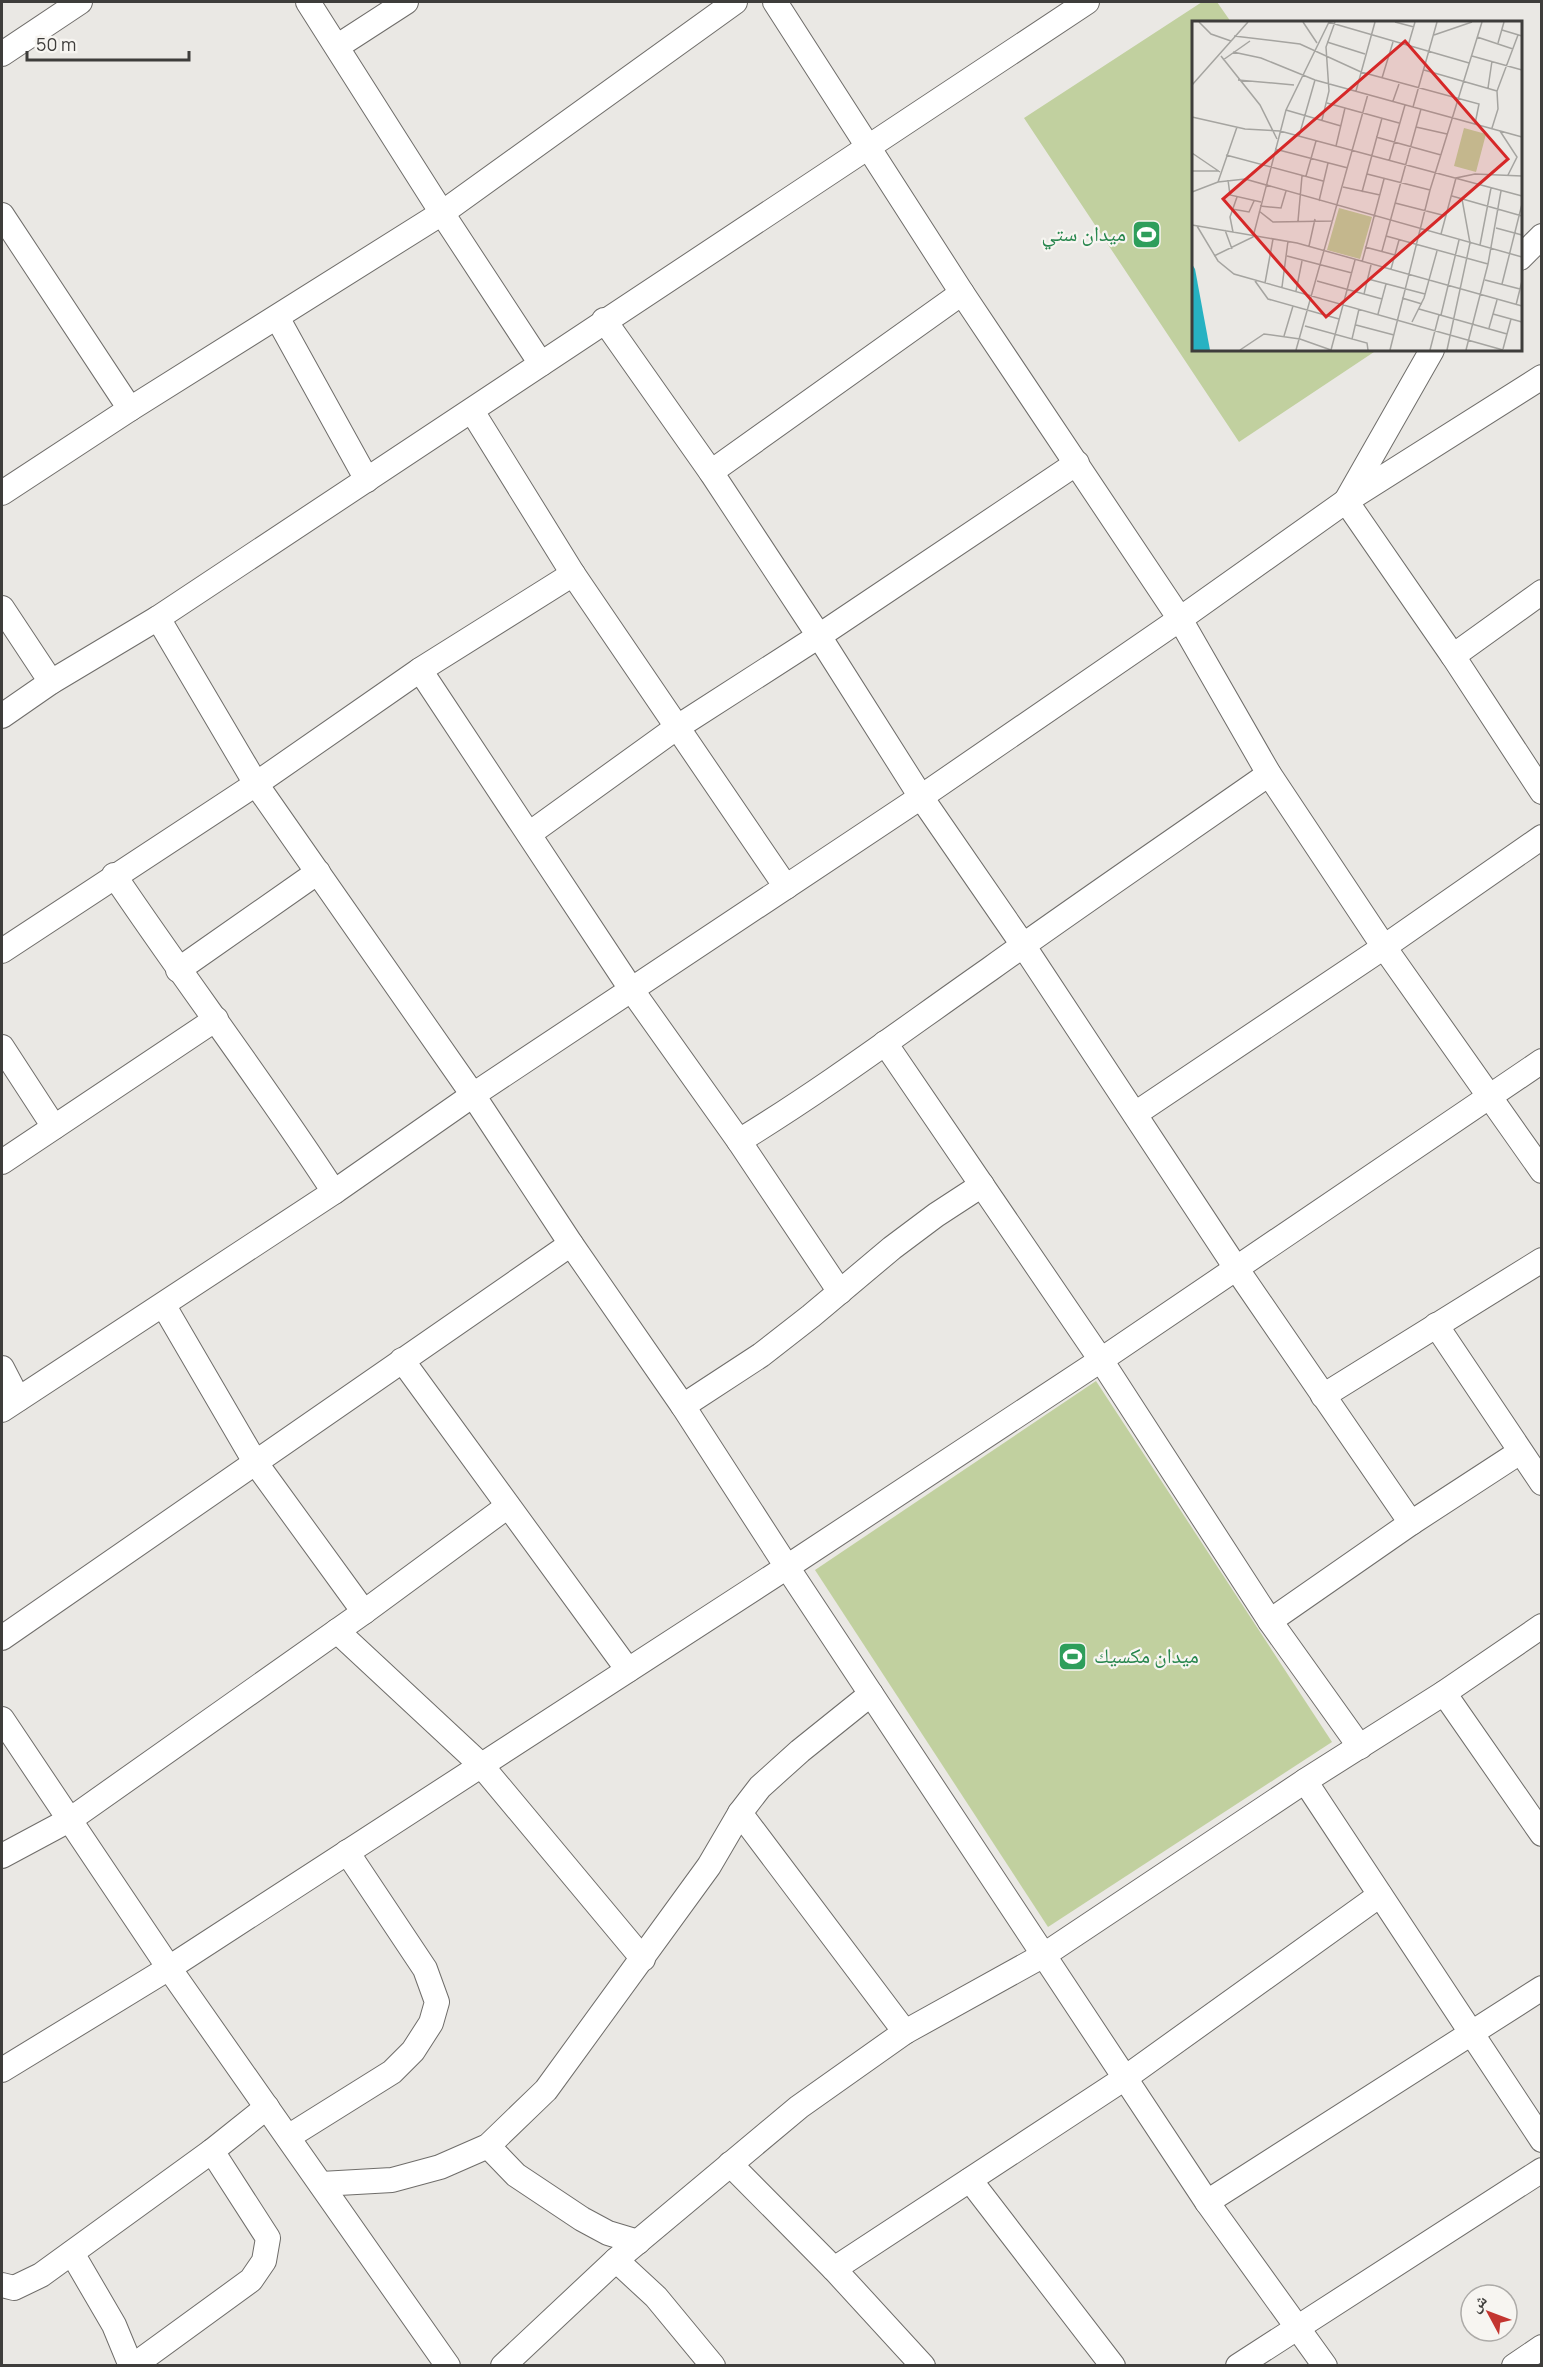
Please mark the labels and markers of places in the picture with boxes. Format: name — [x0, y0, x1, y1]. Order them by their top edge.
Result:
sports icon: ميدان ستي — [1131, 218, 1163, 250]
place label: ميدان ستي — [1042, 219, 1126, 250]
sports icon: ميدان مكسيك — [1057, 1640, 1089, 1672]
place label: ميدان مكسيك — [1094, 1641, 1199, 1669]

